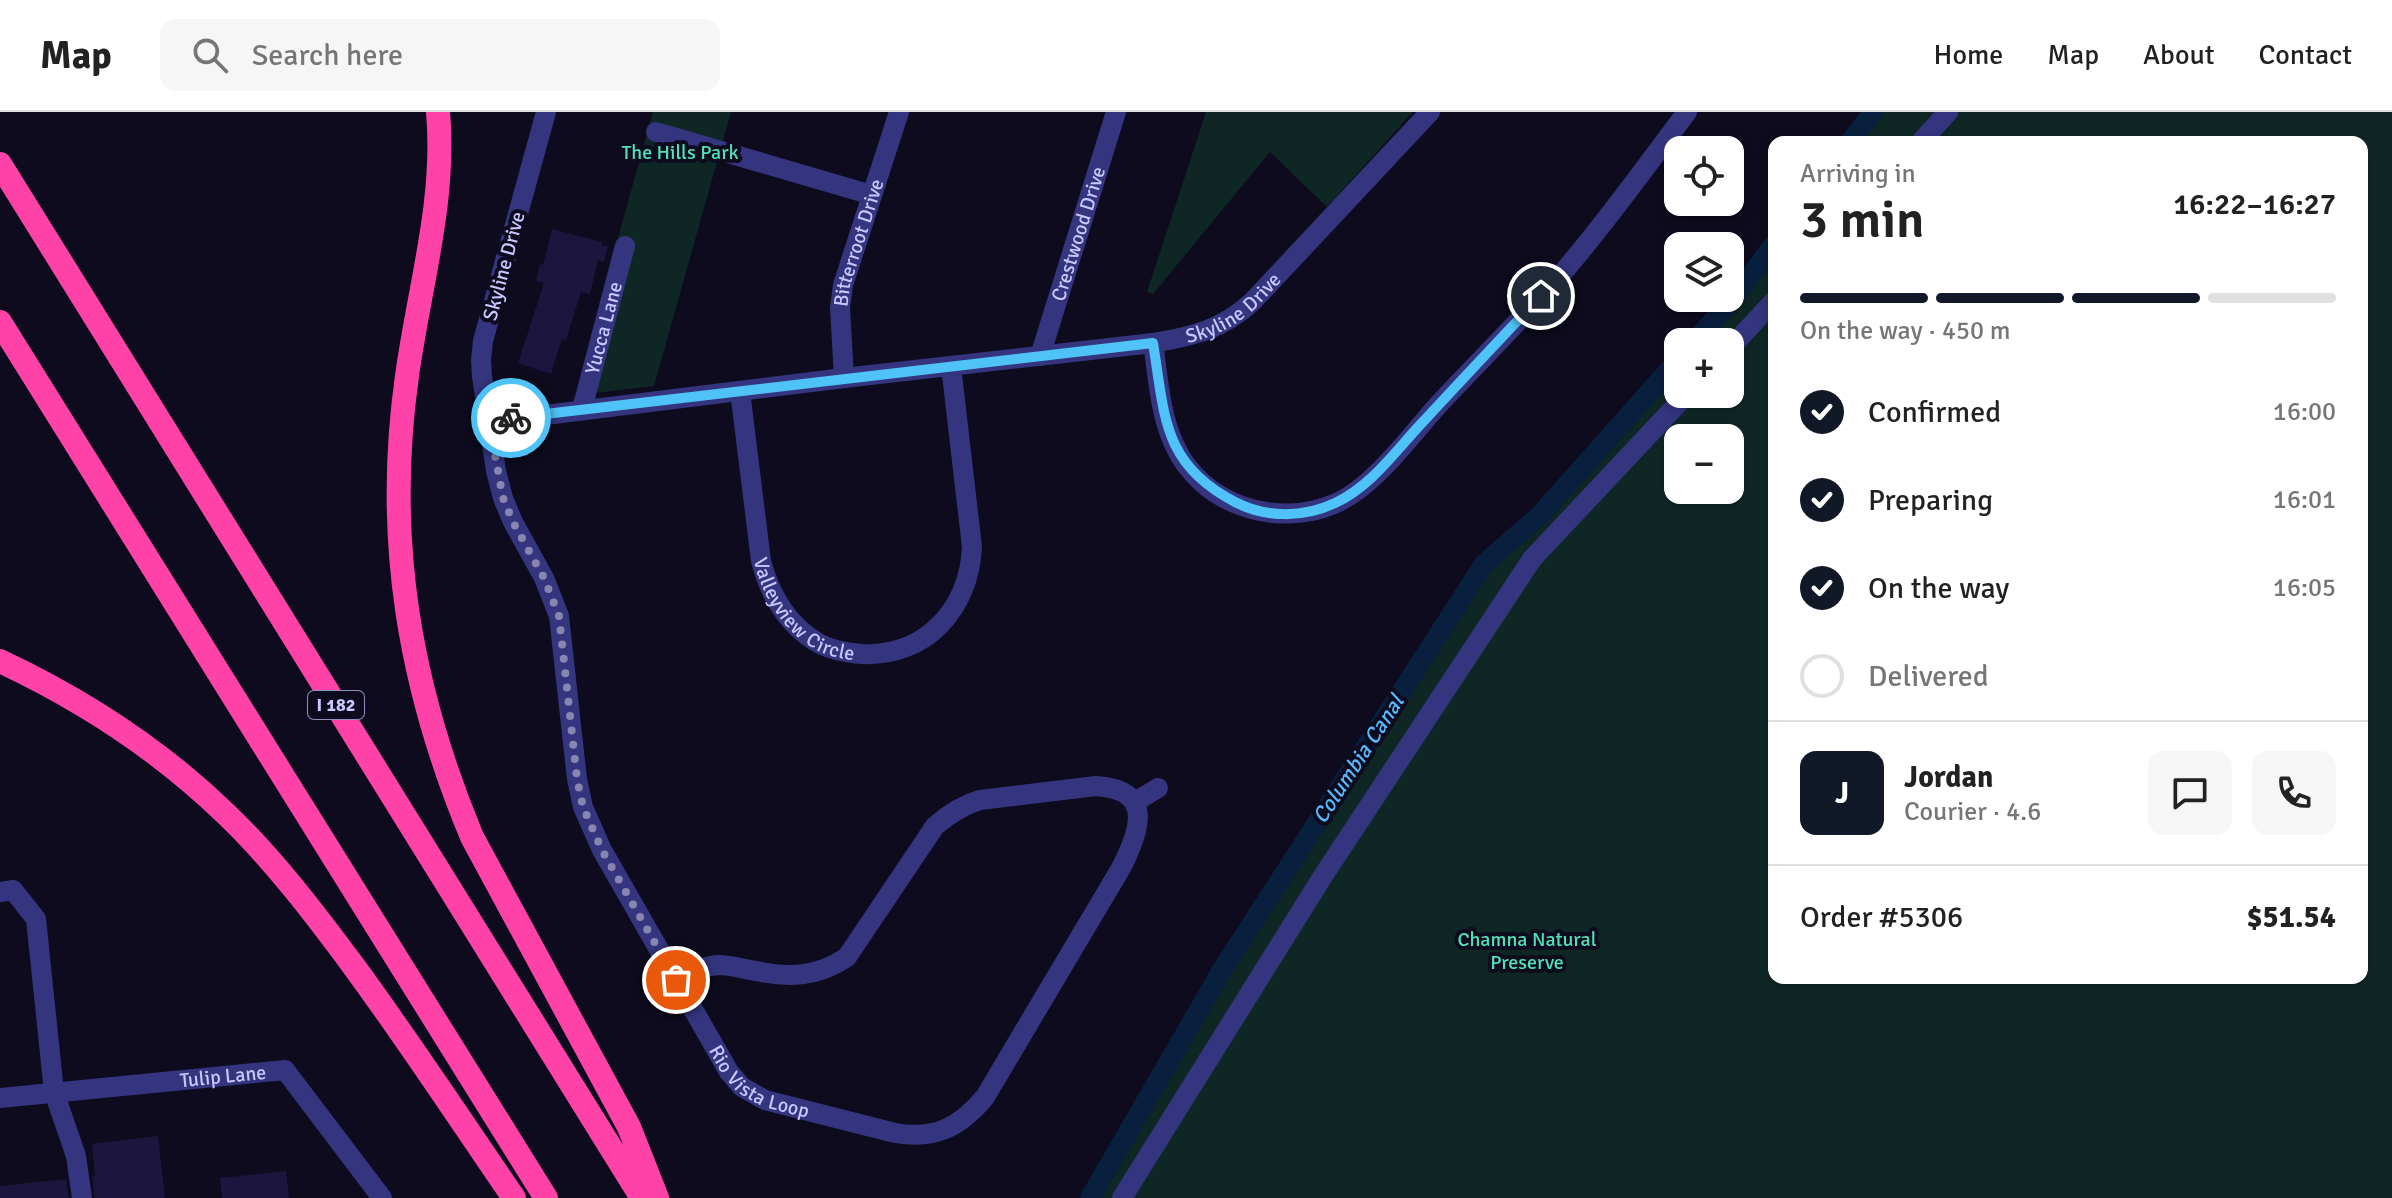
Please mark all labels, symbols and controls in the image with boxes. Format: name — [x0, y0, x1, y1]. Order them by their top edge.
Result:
search box — [160, 19, 720, 91]
text: Map — [40, 32, 112, 79]
icon: search — [188, 33, 232, 77]
text: Search here — [252, 37, 403, 74]
text: Home — [1934, 38, 2003, 72]
text: Map — [2047, 38, 2099, 72]
text: About — [2143, 38, 2215, 72]
text: Contact — [2259, 38, 2352, 72]
map controls — [1664, 136, 1744, 504]
button: locate — [1664, 136, 1744, 216]
park label: The Hills Park — [621, 140, 739, 165]
text: Arriving in — [1800, 158, 1916, 190]
street label: Crestwood Drive — [1045, 163, 1111, 304]
street label: Bitterroot Drive — [828, 176, 889, 308]
text: 16:22–16:27 — [2173, 186, 2336, 223]
text: 3 min — [1800, 188, 1925, 252]
street label: Skyline Drive — [477, 209, 531, 323]
button: layers — [1664, 232, 1744, 312]
pin — [1507, 262, 1575, 330]
street label: Skyline Drive — [1183, 267, 1286, 349]
icon: home — [1519, 274, 1563, 318]
street label: Yucca Lane — [579, 279, 628, 377]
text: On the way · 450 m — [1800, 315, 2010, 347]
button: + — [1664, 328, 1744, 408]
courier — [471, 378, 551, 458]
icon: check — [1800, 390, 1844, 434]
text: Confirmed — [1868, 394, 2001, 431]
icon: bike — [489, 396, 533, 440]
text: 16:00 — [2273, 396, 2336, 428]
button: − — [1664, 424, 1744, 504]
icon: check — [1800, 478, 1844, 522]
text: Preparing — [1868, 482, 1993, 519]
text: 16:01 — [2273, 484, 2336, 516]
street label: Valleyview Circle — [748, 555, 856, 666]
icon: check — [1800, 566, 1844, 610]
text: On the way — [1868, 570, 2009, 607]
text: 16:05 — [2273, 572, 2336, 604]
text: Delivered — [1868, 658, 1989, 695]
water label: Columbia Canal — [1306, 688, 1410, 828]
road number: I 182 — [308, 691, 364, 719]
button: chat — [2148, 751, 2232, 835]
button: phone — [2252, 751, 2336, 835]
text: Jordan — [1904, 759, 1993, 796]
text: J — [1835, 775, 1849, 812]
text: Courier · 4.6 — [1904, 796, 2041, 828]
text: Order #5306 — [1800, 899, 1963, 936]
text: $51.54 — [2246, 899, 2336, 936]
park label: Chamna Natural Preserve — [1457, 927, 1597, 975]
pin — [642, 946, 710, 1014]
icon: bag — [654, 958, 698, 1002]
street label: Rio Vista Loop — [704, 1040, 812, 1123]
street label: Tulip Lane — [179, 1059, 267, 1093]

